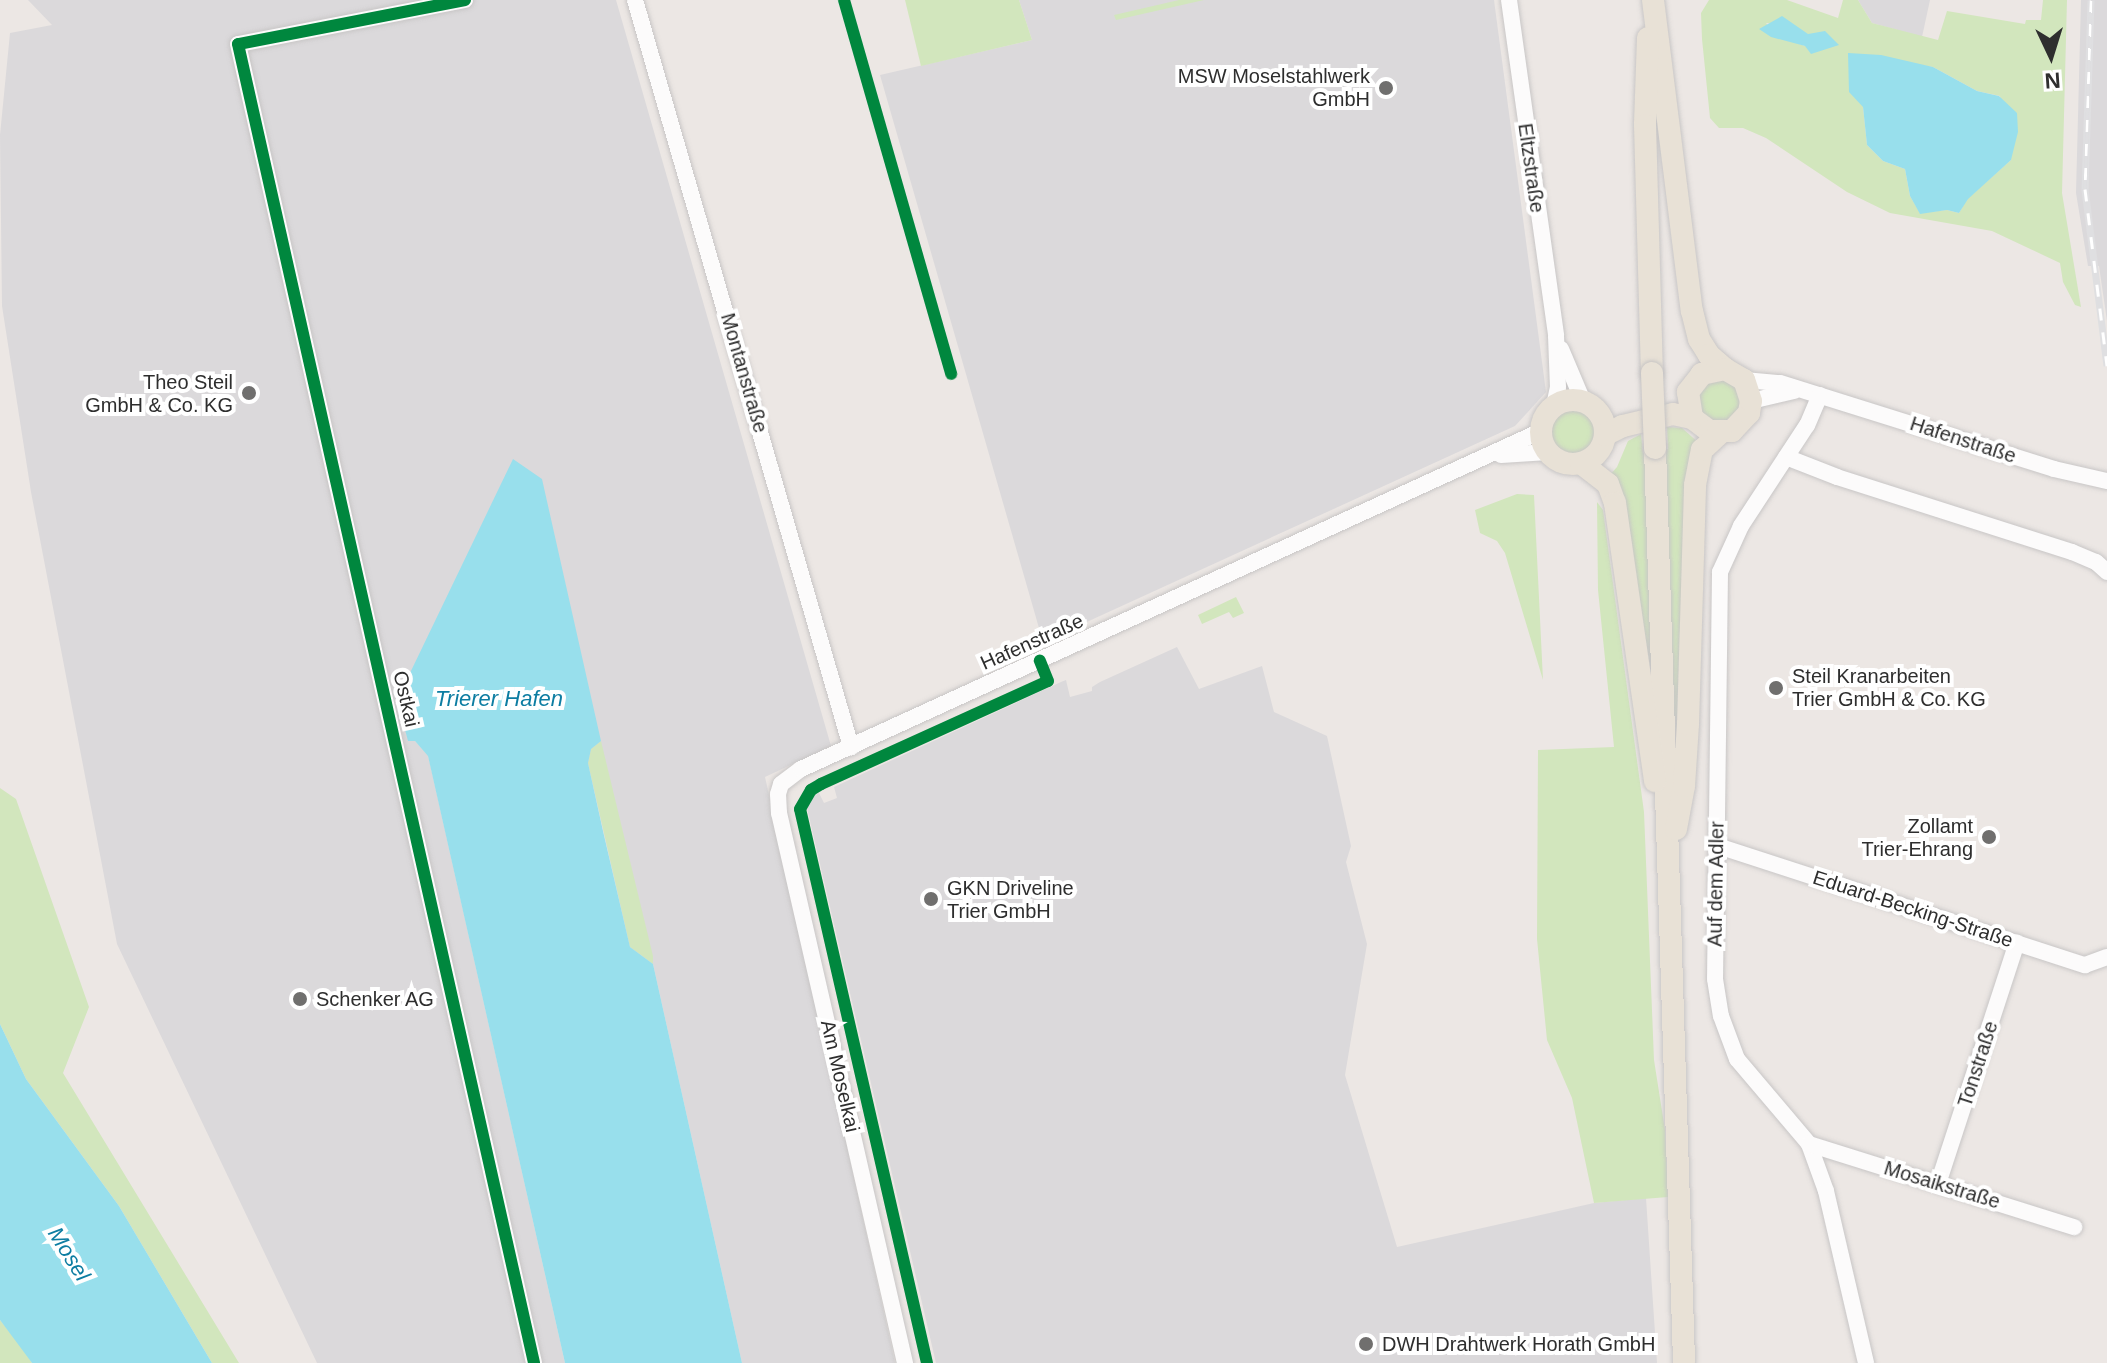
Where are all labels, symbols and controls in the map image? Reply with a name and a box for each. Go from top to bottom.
north arrow [2011,16,2091,96]
place label: MSW Moselstahlwerk GmbH [1178,64,1370,111]
text: N [2044,67,2062,93]
marker: MSW Moselstahlwerk GmbH [1377,79,1395,97]
street label: Eltzstraße [1513,122,1549,214]
street label: Montanstraße [715,310,773,436]
place label: Theo Steil GmbH & Co. KG [85,370,233,417]
marker: Theo Steil GmbH & Co. KG [240,384,258,402]
street label: Hafenstraße [1907,412,2019,468]
street label: Hafenstraße [977,609,1087,675]
place label: Steil Kranarbeiten Trier GmbH & Co. KG [1792,664,1986,711]
street label: Ostkai [388,669,424,729]
marker: Steil Kranarbeiten Trier GmbH & Co. KG [1767,679,1785,697]
water label: Trierer Hafen [435,686,563,712]
place label: Zollamt Trier-Ehrang [1861,814,1973,861]
street label: Auf dem Adler [1703,820,1729,948]
marker: Zollamt Trier-Ehrang [1980,828,1998,846]
street label: Eduard-Becking-Straße [1810,865,2016,953]
place label: GKN Driveline Trier GmbH [947,876,1074,923]
marker: GKN Driveline Trier GmbH [922,890,940,908]
place label: Schenker AG [316,987,435,1011]
marker: Schenker AG [291,990,309,1008]
street label: Am Moselkai [815,1018,865,1134]
street label: Tonstraße [1953,1018,2003,1110]
street label: Mosaikstraße [1881,1156,2003,1214]
water label: Mosel [42,1222,96,1286]
place label: DWH Drahtwerk Horath GmbH [1382,1332,1655,1356]
marker: DWH Drahtwerk Horath GmbH [1357,1335,1375,1353]

